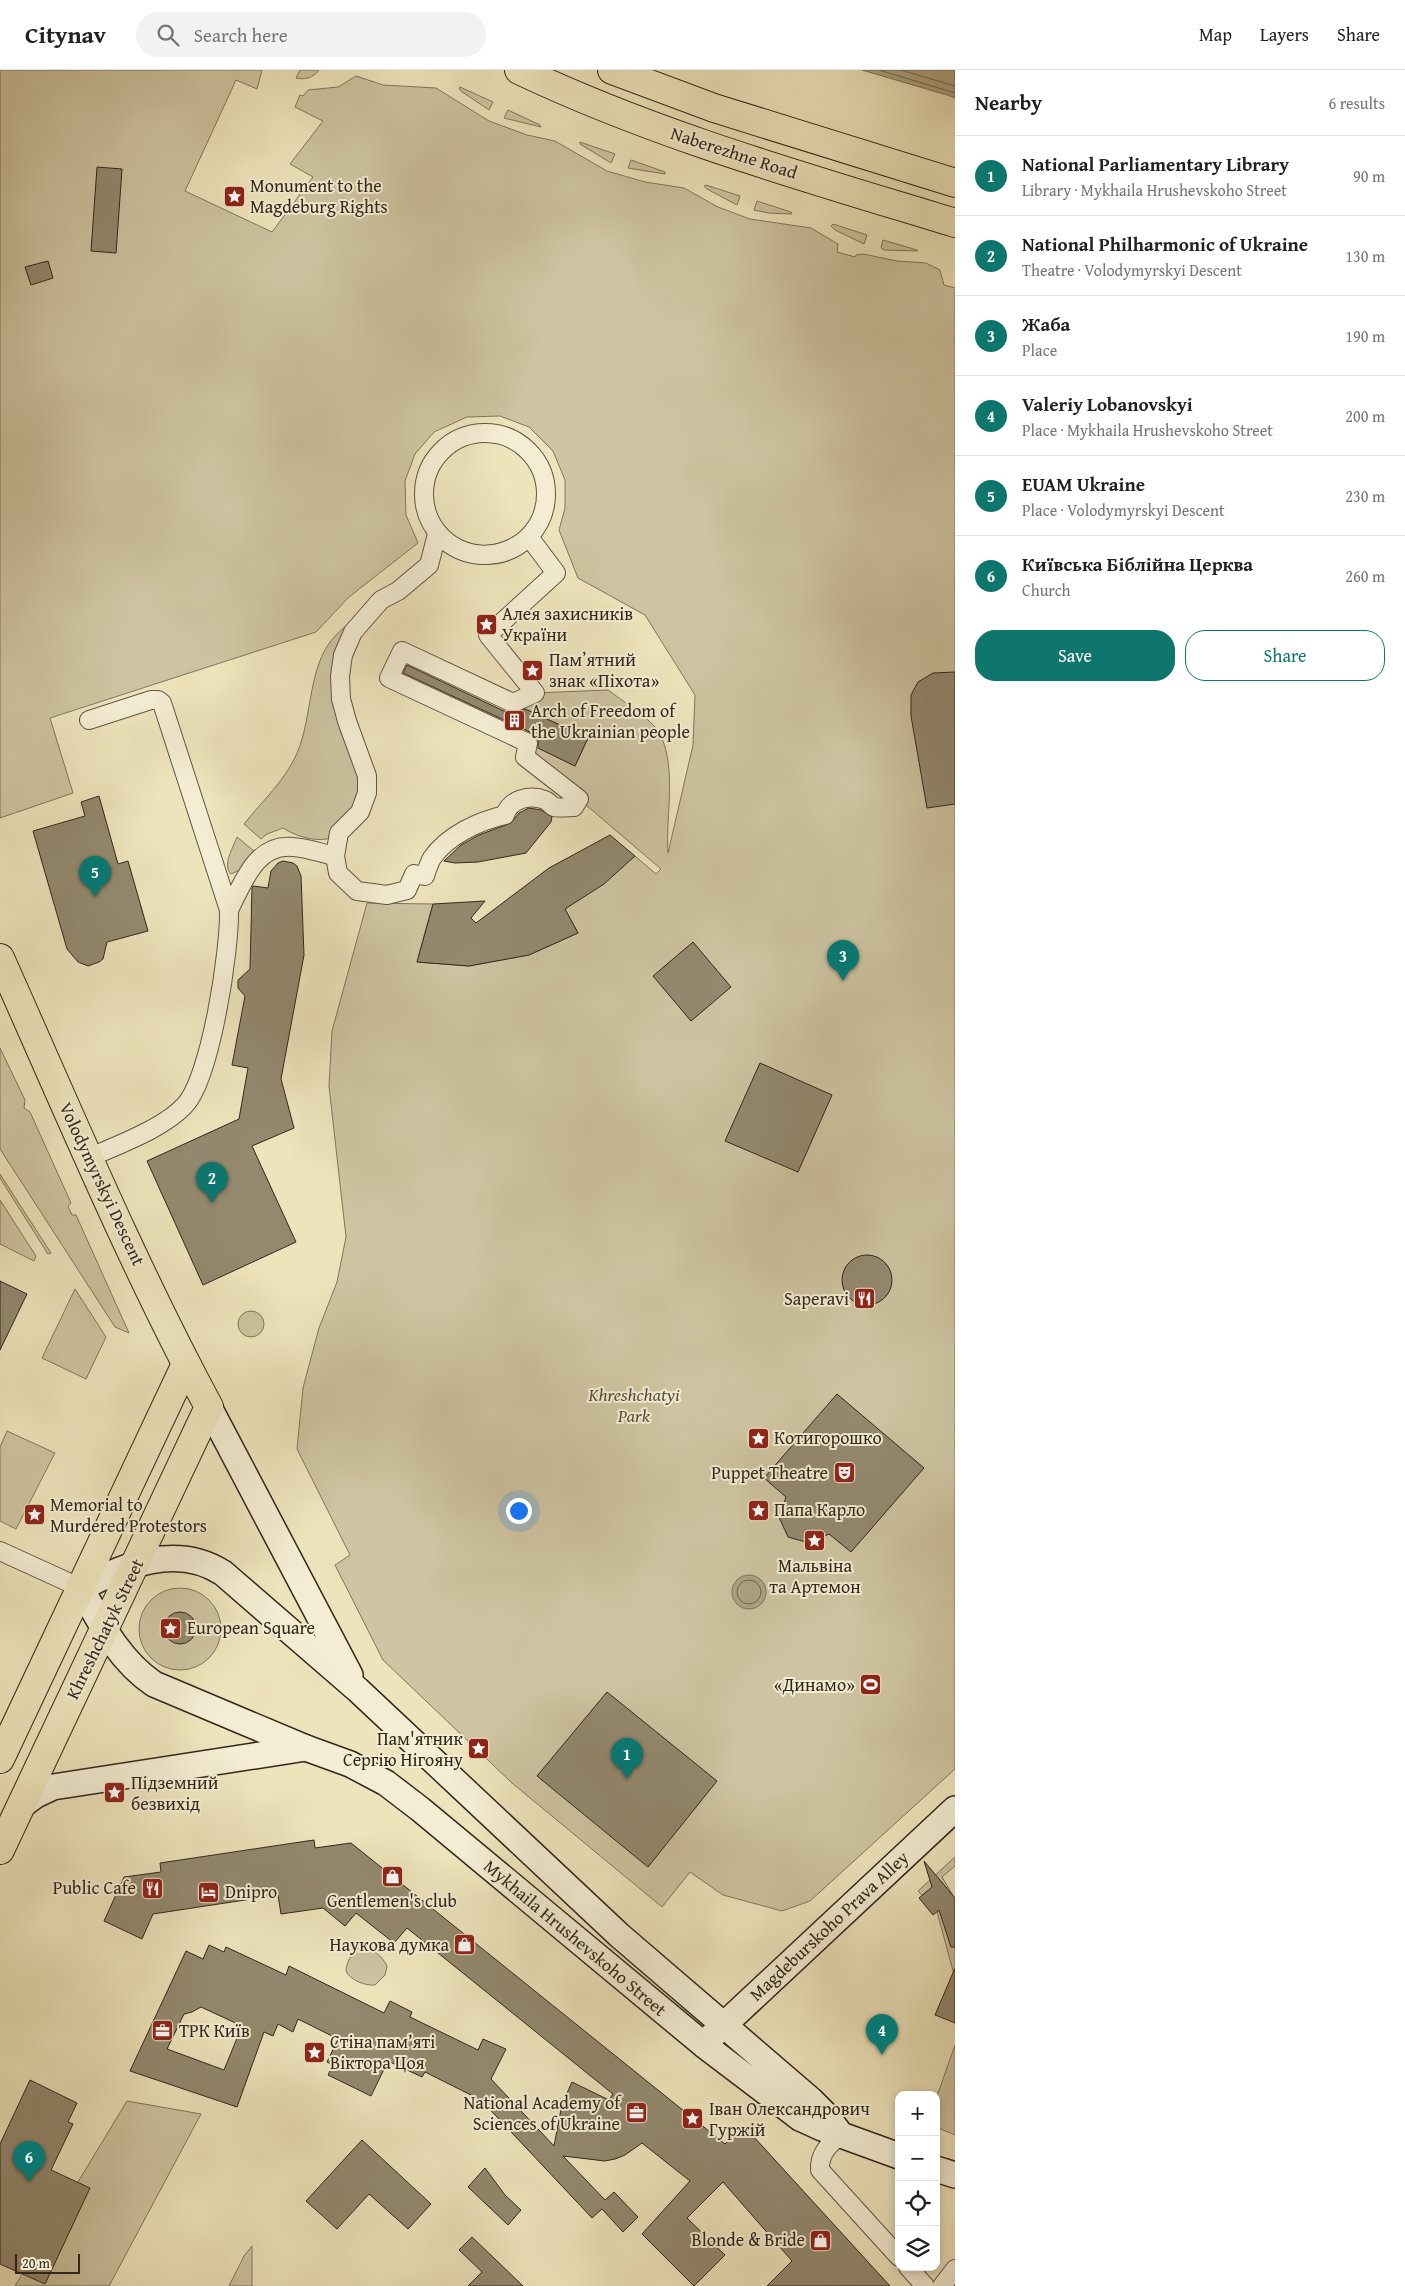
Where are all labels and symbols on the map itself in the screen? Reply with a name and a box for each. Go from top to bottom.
street label: Naberezhne Road [667,119,801,186]
place label: Monument to the Magdeburg Rights [250,172,388,220]
place icon: Monument to the Magdeburg Rights [222,184,246,208]
place label: Алея захисників України [502,600,633,648]
place icon: Алея захисників України [474,612,498,636]
place label: Памʼятний знак «Піхота» [549,646,659,694]
place icon: Памʼятний знак «Піхота» [521,658,545,682]
place label: Arch of Freedom of the Ukrainian people [531,697,690,745]
building icon: Arch of Freedom of the Ukrainian people [503,709,527,733]
pin: 5 [79,856,111,897]
pin: 3 [827,940,859,981]
street label: Volodymyrskyi Descent [53,1098,152,1271]
pin: 2 [196,1162,228,1203]
place label: Saperavi [784,1285,849,1312]
restaurant icon: Saperavi [853,1287,877,1311]
park label: Khreshchatyi Park [587,1381,680,1429]
place label: Котигорошко [774,1424,882,1451]
place icon: Котигорошко [746,1426,770,1450]
place label: Puppet Theatre [711,1459,828,1486]
theatre icon: Puppet Theatre [832,1461,856,1485]
place label: Memorial to Murdered Protestors [50,1491,207,1539]
place label: Папа Карло [774,1496,865,1523]
your location [506,1498,532,1524]
place icon: Папа Карло [746,1498,770,1522]
place icon: Memorial to Murdered Protestors [22,1503,46,1527]
place icon: Мальвіна та Артемон [803,1529,827,1553]
place label: Мальвіна та Артемон [769,1552,861,1600]
street label: Khreshchatyk Street [59,1553,151,1704]
place label: European Square [187,1614,315,1641]
place icon: European Square [159,1616,183,1640]
place label: «Динамо» [774,1671,855,1698]
sports icon: «Динамо» [859,1673,883,1697]
place label: Пам'ятник Сергію Нігояну [343,1725,464,1773]
place icon: Пам'ятник Сергію Нігояну [467,1737,491,1761]
pin: 1 [611,1738,643,1779]
place label: Підземний безвихід [131,1769,219,1817]
place icon: Підземний безвихід [103,1781,127,1805]
street label: Magdeburskoho Prava Alley [743,1844,915,2007]
street label: Mykhaila Hrushevskoho Street [478,1853,673,2023]
shop icon: Gentlemen's club [380,1864,404,1888]
place label: Public Cafe [53,1874,136,1901]
restaurant icon: Public Cafe [140,1876,164,1900]
place label: Dnipro [225,1878,277,1905]
hotel icon: Dnipro [197,1880,221,1904]
place label: Gentlemen's club [327,1887,457,1914]
place label: Наукова думка [330,1931,449,1958]
shop icon: Наукова думка [453,1933,477,1957]
pin: 4 [866,2014,898,2055]
place label: ТРК Київ [179,2017,250,2044]
office icon: ТРК Київ [151,2019,175,2043]
place label: Стіна пам’яті Віктора Цоя [330,2028,435,2076]
place icon: Стіна пам’яті Віктора Цоя [302,2040,326,2064]
place label: National Academy of Sciences of Ukraine [463,2089,622,2137]
place label: Іван Олександрович Гуржій [709,2095,870,2143]
office icon: National Academy of Sciences of Ukraine [624,2101,648,2125]
place icon: Іван Олександрович Гуржій [681,2107,705,2131]
pin: 6 [13,2141,45,2182]
place label: Blonde & Bride [692,2226,805,2253]
shop icon: Blonde & Bride [809,2228,833,2252]
scale bar [15,2251,80,2274]

